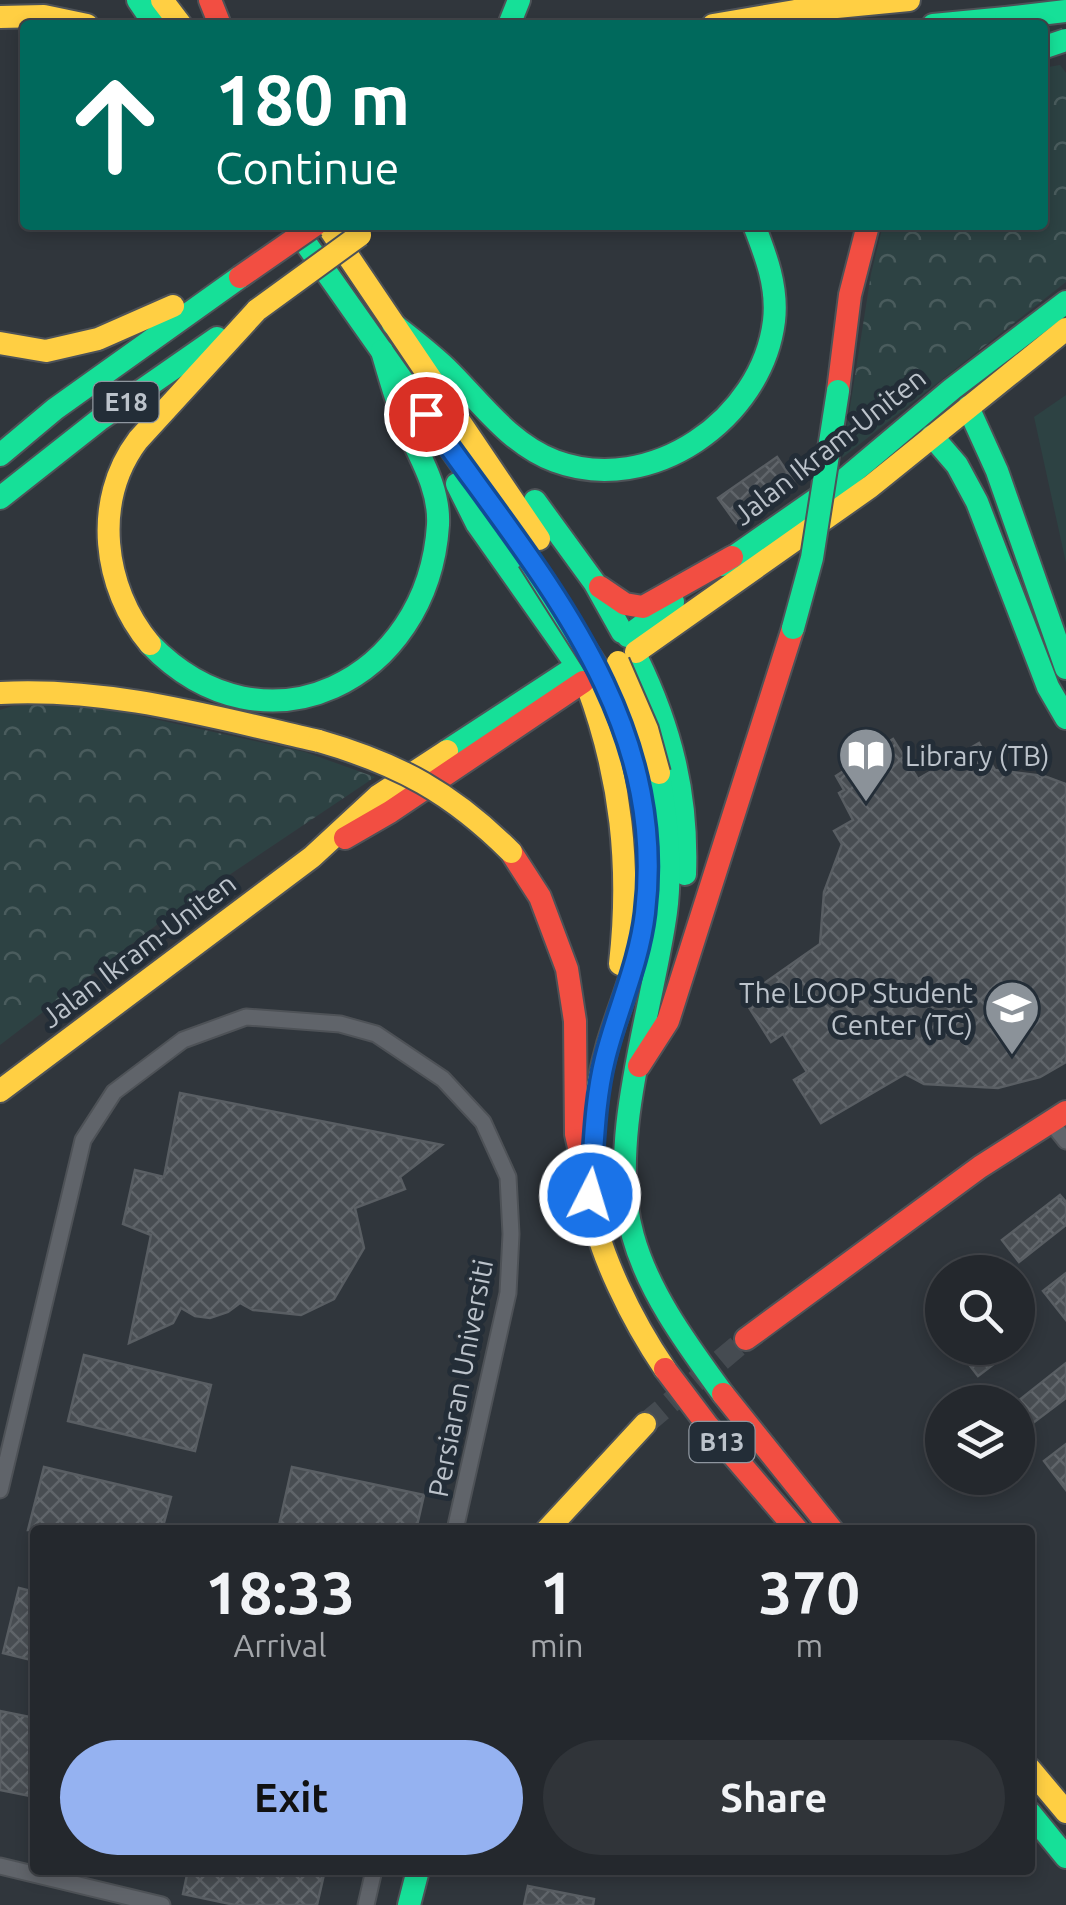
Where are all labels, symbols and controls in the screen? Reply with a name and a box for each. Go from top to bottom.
icon: ahead [50,60,180,190]
text: 180 m [215,60,410,138]
text: Continue [215,142,399,193]
street label: Jalan Ikram-Uniten [727,361,931,531]
pin [384,372,469,457]
road number: E18 [94,382,158,422]
icon: arrive [399,387,454,442]
library icon: Library (TB) [836,725,896,804]
place label: Library (TB) [905,740,1050,772]
street label: Jalan Ikram-Uniten [35,867,241,1033]
place label: The LOOP Student Center (TC) [739,977,973,1041]
school or university icon: The LOOP Student Center (TC) [982,978,1042,1057]
position arrow [538,1143,642,1247]
map controls [925,1255,1035,1495]
button: search [925,1255,1035,1365]
street label: Persiaran Universiti [422,1257,498,1499]
button: layers [925,1385,1035,1495]
road number: B13 [690,1422,754,1462]
text: 18:33 [205,1558,355,1625]
text: 1 [540,1558,574,1625]
text: 370 [759,1558,860,1625]
text: Arrival [233,1627,327,1663]
text: min [530,1627,584,1663]
text: m [795,1627,823,1663]
button: Exit [60,1740,523,1855]
button: Share [543,1740,1005,1855]

